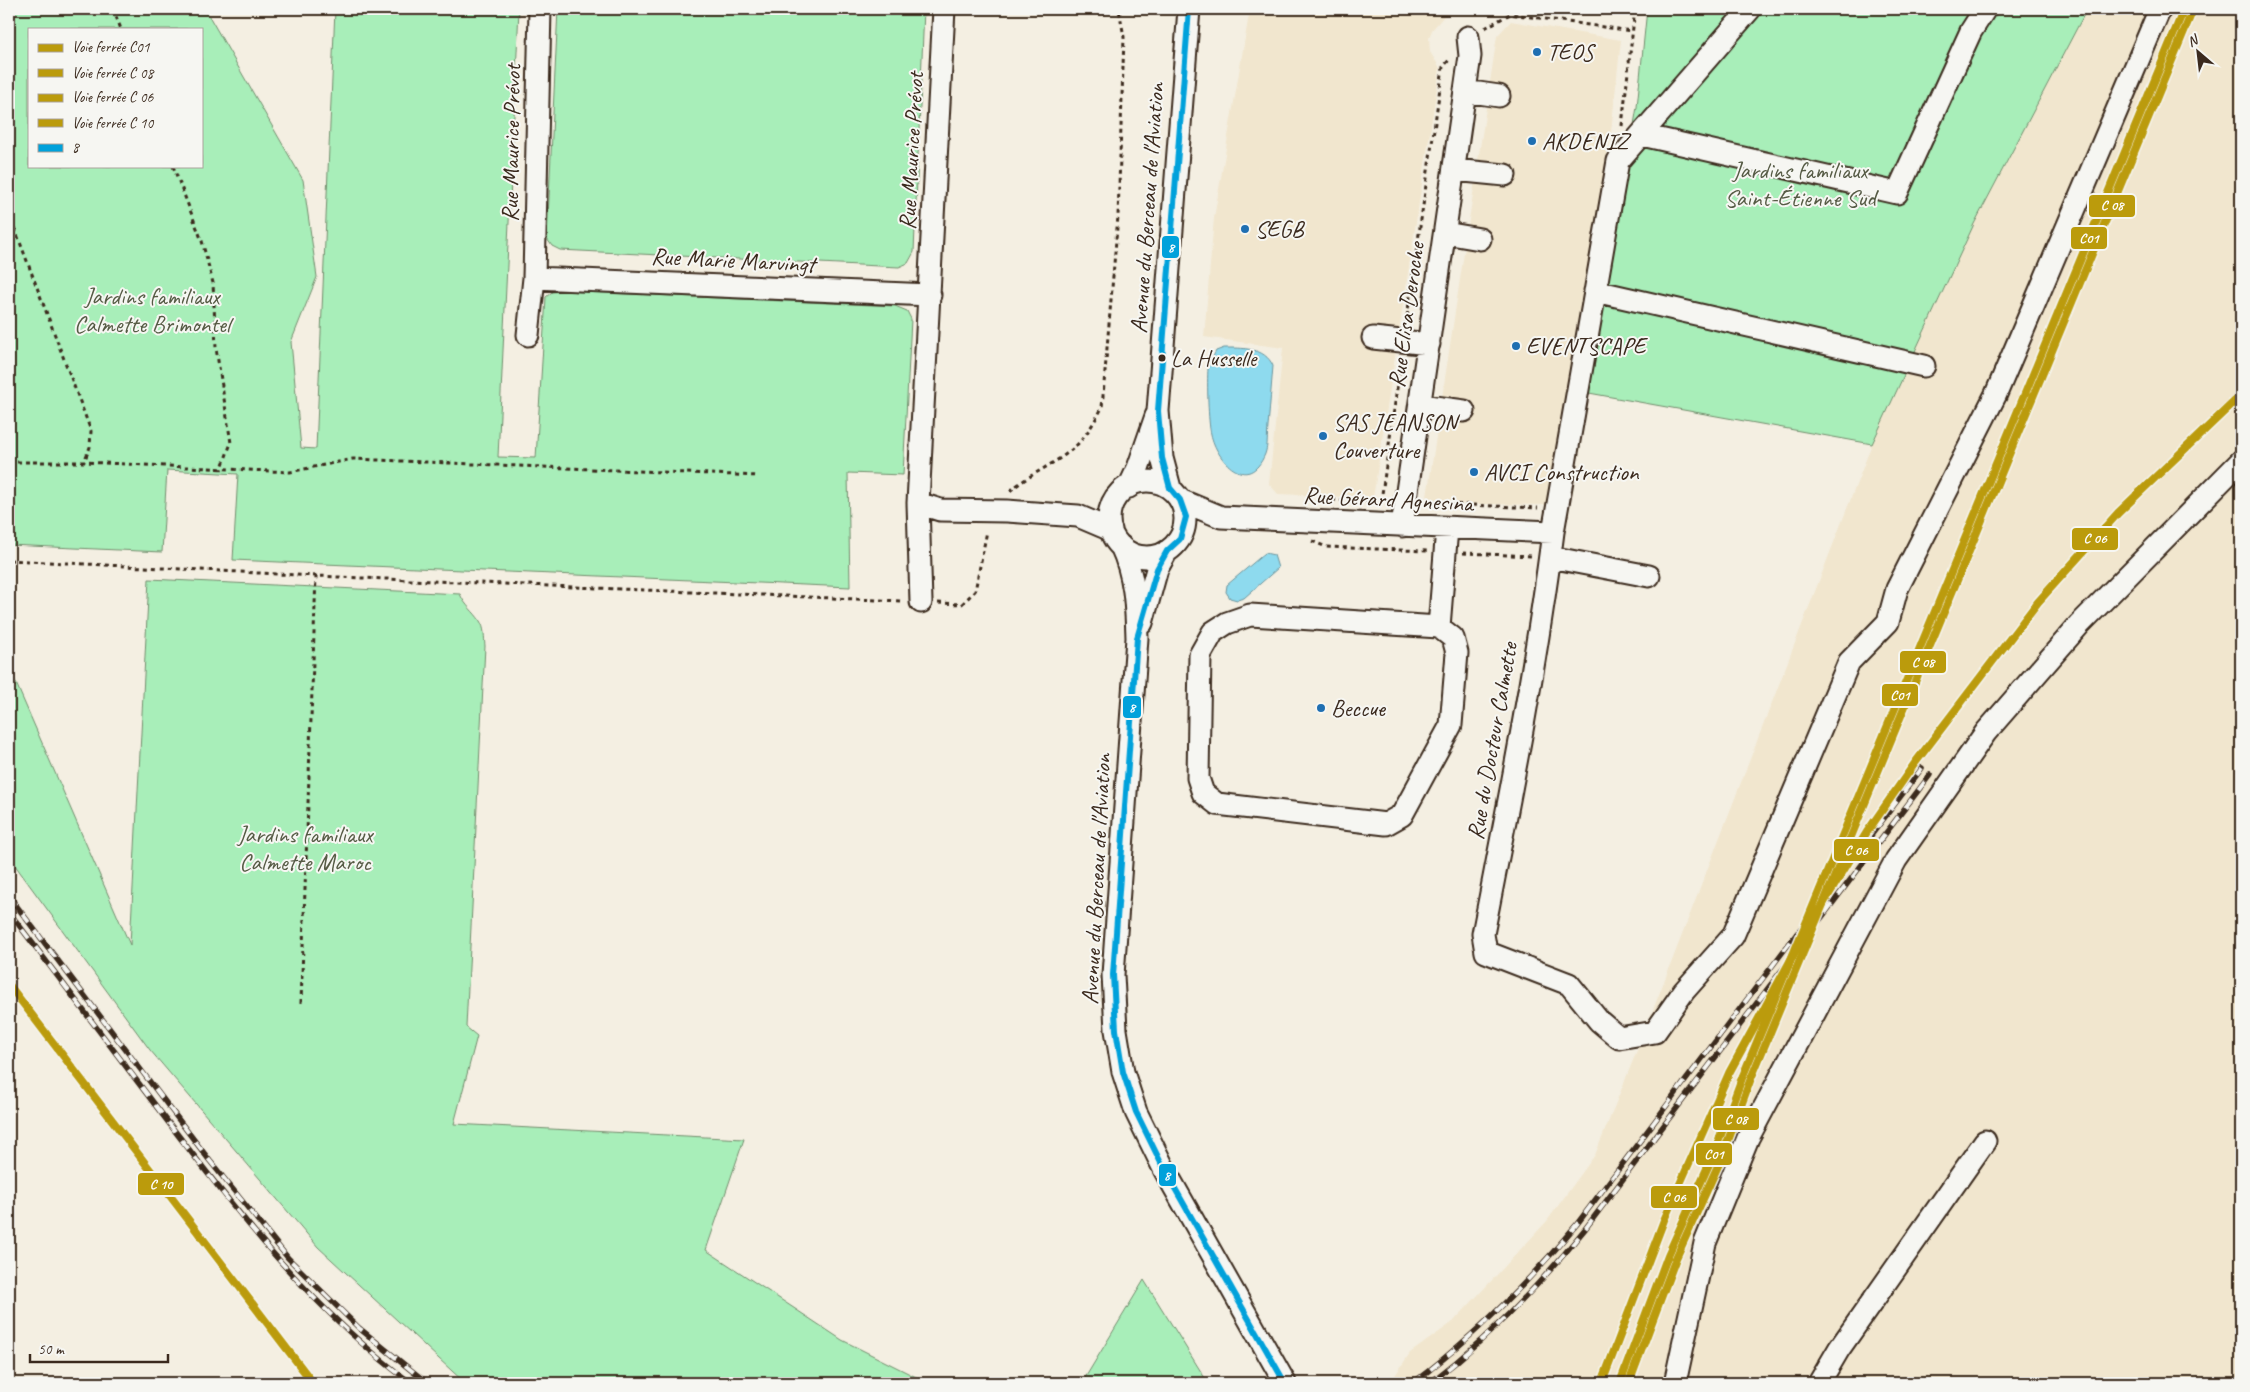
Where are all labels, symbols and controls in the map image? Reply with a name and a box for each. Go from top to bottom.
legend [28,28,202,168]
north arrow [2172,28,2222,78]
text: N [2184,30,2202,51]
place label: TEOS [1547,37,1597,67]
text: Voie ferrée C01 [72,38,151,57]
marker: TEOS [1531,46,1543,58]
street label: Rue Maurice Prévot [495,62,527,222]
text: Voie ferrée C 08 [72,64,154,83]
street label: Rue Maurice Prévot [892,69,930,231]
street label: Avenue du Berceau de l'Aviation [1123,80,1171,334]
text: Voie ferrée C 06 [72,88,154,107]
text: Voie ferrée C 10 [72,114,154,133]
place label: AKDENIZ [1542,126,1632,156]
marker: AKDENIZ [1526,135,1538,147]
text: 8 [72,138,80,157]
park label: Jardins familiaux Saint-Étienne Sud [1724,155,1879,213]
line badge: C 08 [2088,194,2136,218]
text: C 08 [2101,197,2125,214]
place label: SEGB [1255,214,1305,244]
marker: SEGB [1239,223,1251,235]
line badge: C01 [2070,226,2108,250]
text: C01 [2079,230,2100,247]
line badge: 8 [1161,235,1180,259]
street label: Rue Elisa Deroche [1381,238,1431,390]
text: 8 [1168,239,1176,256]
street label: Rue Marie Marvingt [650,241,819,279]
park label: Jardins familiaux Calmette Brimontel [74,281,234,339]
place label: EVENTSCAPE [1526,331,1649,361]
marker: EVENTSCAPE [1510,340,1522,352]
place label: La Husselle [1171,344,1258,373]
marker: La Husselle [1157,353,1167,363]
place label: SAS JEANSON Couverture [1333,407,1460,465]
marker: SAS JEANSON Couverture [1317,430,1329,442]
place label: AVCI Construction [1484,457,1640,487]
marker: AVCI Construction [1468,466,1480,478]
street label: Rue Gérard Agnesina [1302,480,1476,519]
line badge: C 06 [2071,527,2119,551]
text: C 06 [2084,530,2108,547]
street label: Rue du Docteur Calmette [1460,638,1524,842]
line badge: C 08 [1899,650,1947,674]
text: C 08 [1912,654,1936,671]
line badge: C01 [1881,683,1919,707]
text: C01 [1890,687,1911,704]
place label: Beccue [1331,693,1387,723]
line badge: 8 [1122,695,1142,719]
text: 8 [1129,699,1137,716]
marker: Beccue [1315,702,1327,714]
street label: Avenue du Berceau de l'Aviation [1074,752,1118,1005]
park label: Jardins familiaux Calmette Maroc [236,819,374,877]
line badge: C 06 [1833,838,1880,862]
text: C 06 [1845,842,1869,859]
line badge: C 08 [1712,1107,1760,1131]
text: C 08 [1725,1111,1749,1128]
line badge: C01 [1695,1142,1733,1166]
text: C01 [1704,1146,1725,1163]
line badge: 8 [1158,1163,1177,1187]
text: 8 [1164,1167,1172,1184]
line badge: C 10 [137,1172,185,1196]
text: C 10 [150,1176,174,1193]
line badge: C 06 [1650,1185,1698,1209]
text: C 06 [1663,1189,1687,1206]
scale bar [30,1332,168,1364]
text: 50 m [38,1340,65,1359]

